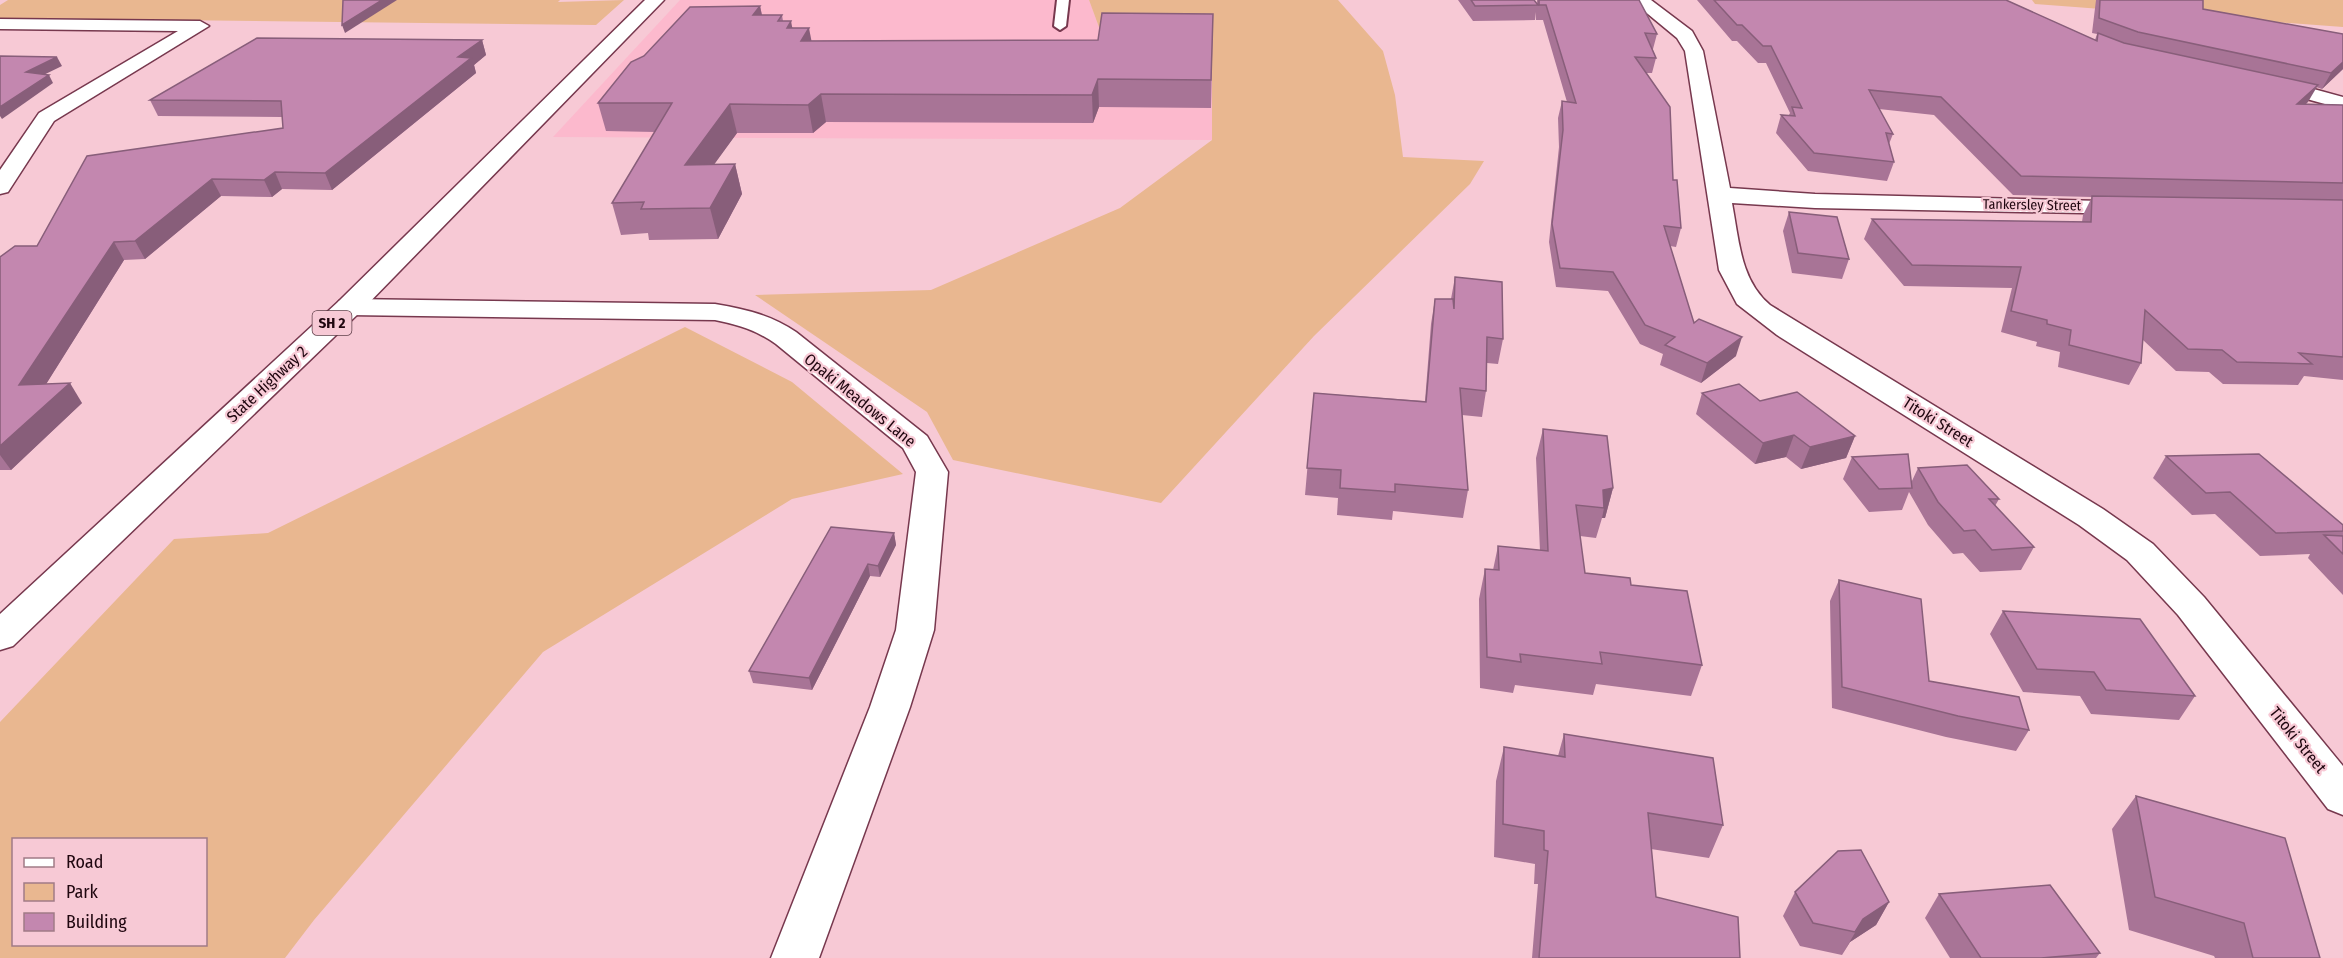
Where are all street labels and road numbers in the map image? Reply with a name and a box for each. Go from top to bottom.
street label: Tankersley Street [1983,196,2082,214]
road number: SH 2 [312,311,352,335]
street label: State Highway 2 [223,342,311,426]
street label: Opaki Meadows Lane [801,349,920,451]
street label: Titoki Street [1899,393,1977,452]
street label: Titoki Street [2266,703,2331,777]

